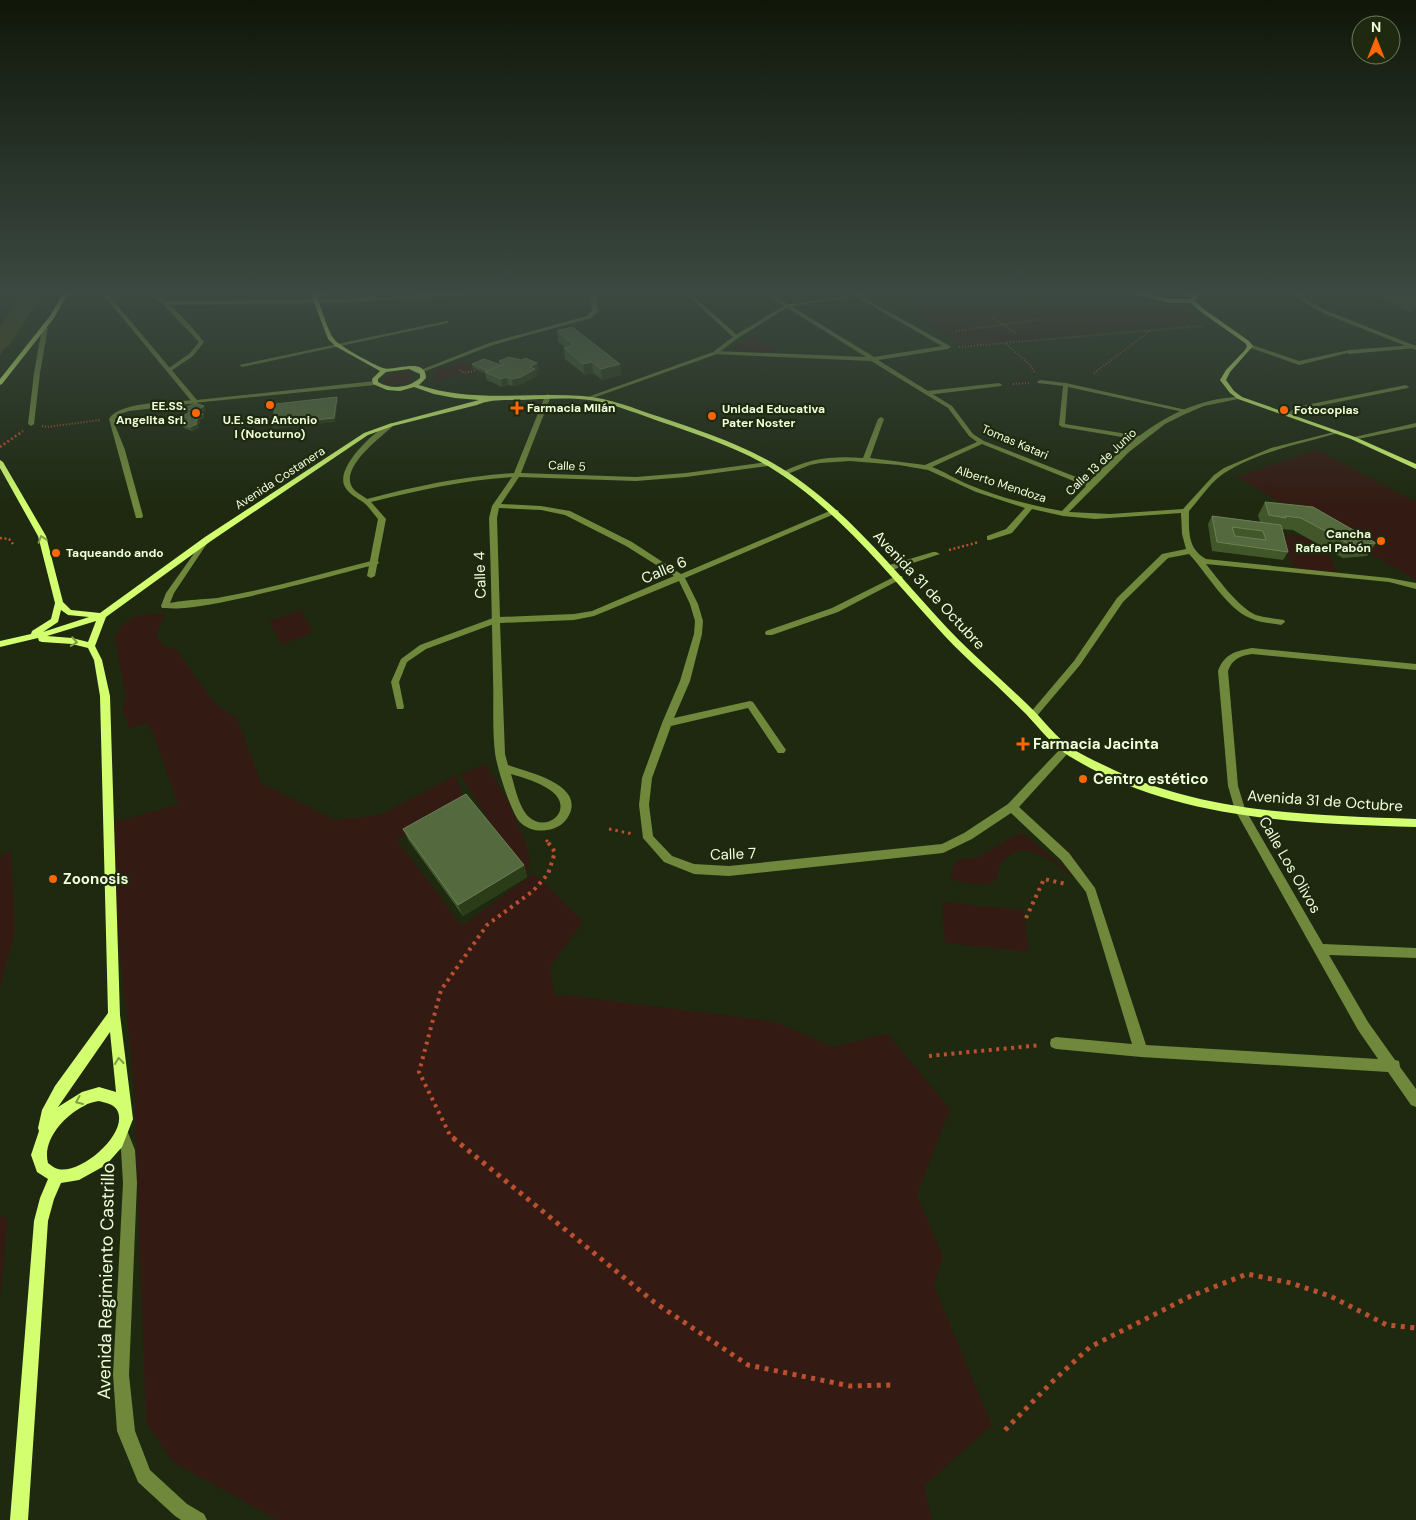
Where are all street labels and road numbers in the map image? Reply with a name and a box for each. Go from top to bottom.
street label: Tomas Katari [979,421,1051,463]
street label: Calle 13 de Junio [1062,425,1140,499]
street label: Avenida Costanera [232,443,328,513]
street label: Calle 5 [548,457,586,475]
street label: Alberto Mendoza [953,462,1049,506]
street label: Avenida 31 de Octubre [869,526,989,654]
street label: Calle 4 [469,551,491,599]
street label: Calle 6 [638,552,690,588]
street label: Avenida 31 de Octubre [1247,786,1403,816]
street label: Calle Los Olivos [1254,813,1326,917]
street label: Calle 7 [710,843,756,865]
street label: Avenida Regimiento Castrillo [92,1162,120,1400]

